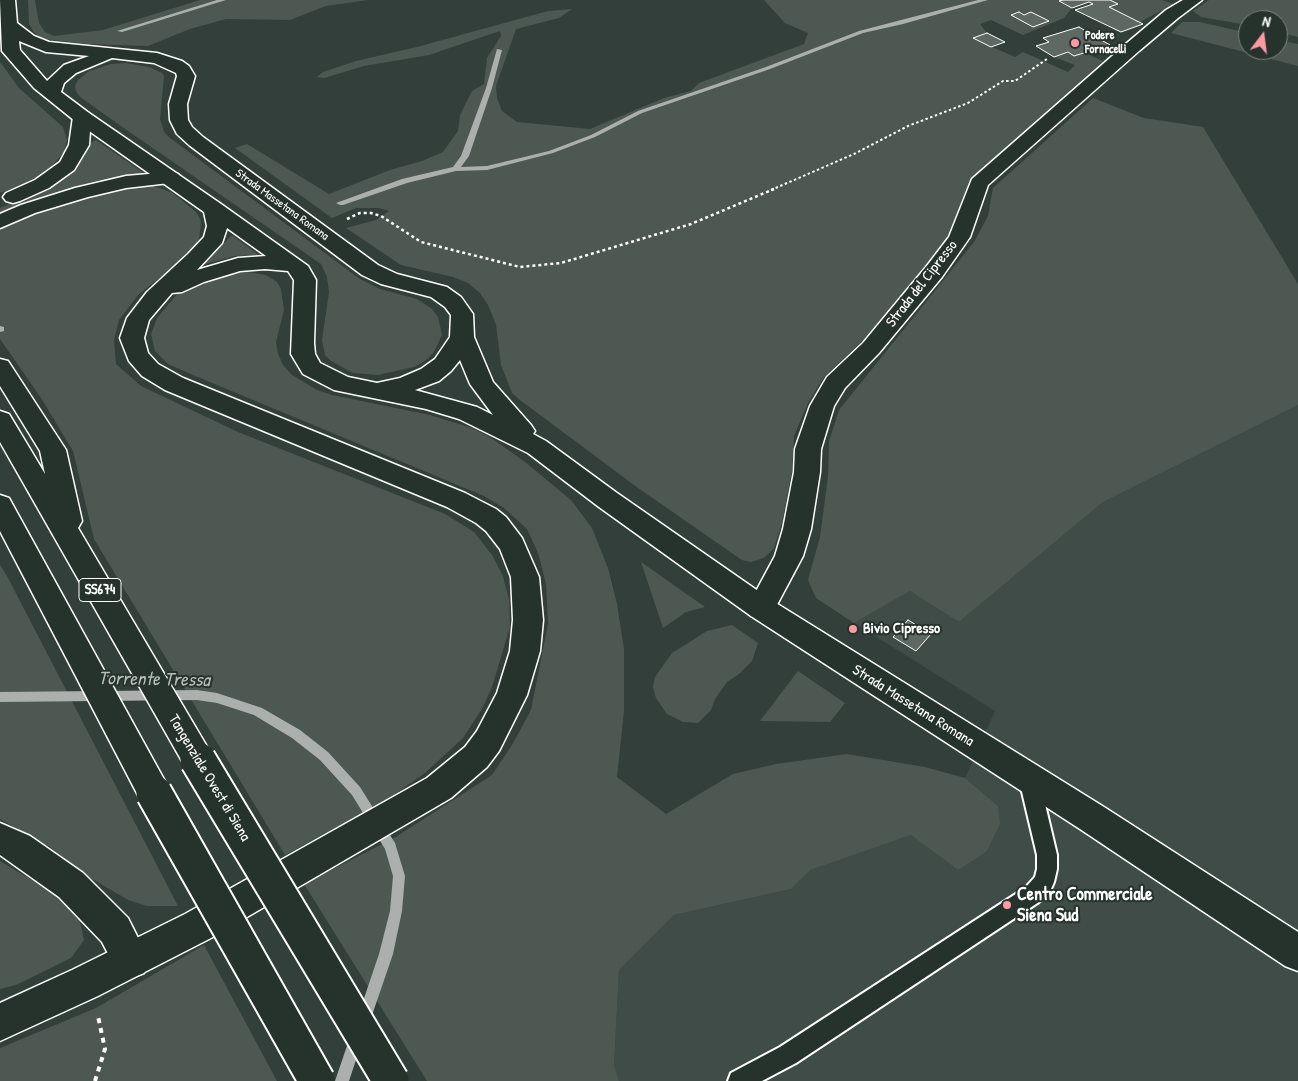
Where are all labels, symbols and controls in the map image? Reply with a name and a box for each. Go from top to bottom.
north arrow [1238,10,1288,60]
text: N [1261,11,1273,31]
place label: Podere Fornacelli [1085,29,1126,57]
marker: Podere Fornacelli [1069,37,1081,49]
street label: Strada Massetana Romana [232,166,332,244]
street label: Strada del Cipresso [882,237,962,331]
road number: SS674 [79,578,121,602]
place label: Bivio Cipresso [863,620,940,638]
marker: Bivio Cipresso [847,623,859,635]
street label: Strada Massetana Romana [849,661,977,751]
water label: Torrente Tressa [98,668,210,692]
street label: Tangenziale Ovest di Siena [164,711,254,845]
place label: Centro Commerciale Siena Sud [1017,884,1152,926]
marker: Centro Commerciale Siena Sud [1001,899,1013,911]

